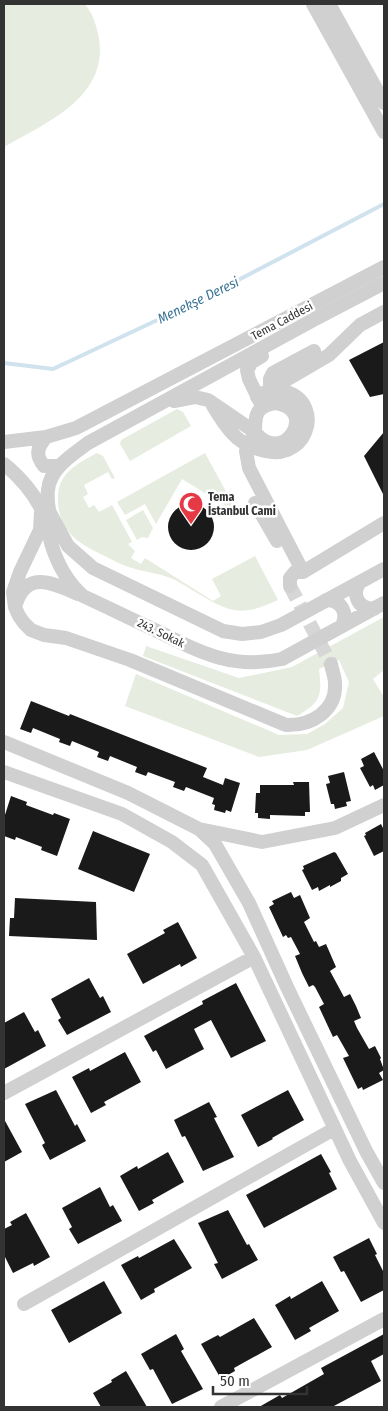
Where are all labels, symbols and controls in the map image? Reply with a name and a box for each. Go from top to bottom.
water label: Menekşe Deresi [155,273,242,328]
street label: Tema Caddesi [249,299,315,343]
place label: Tema İstanbul Cami [208,490,276,518]
mosque icon: Tema İstanbul Cami [178,491,204,525]
street label: 243. Sokak [135,616,187,651]
scale bar [213,1364,307,1396]
text: 50 m [220,1372,250,1390]

